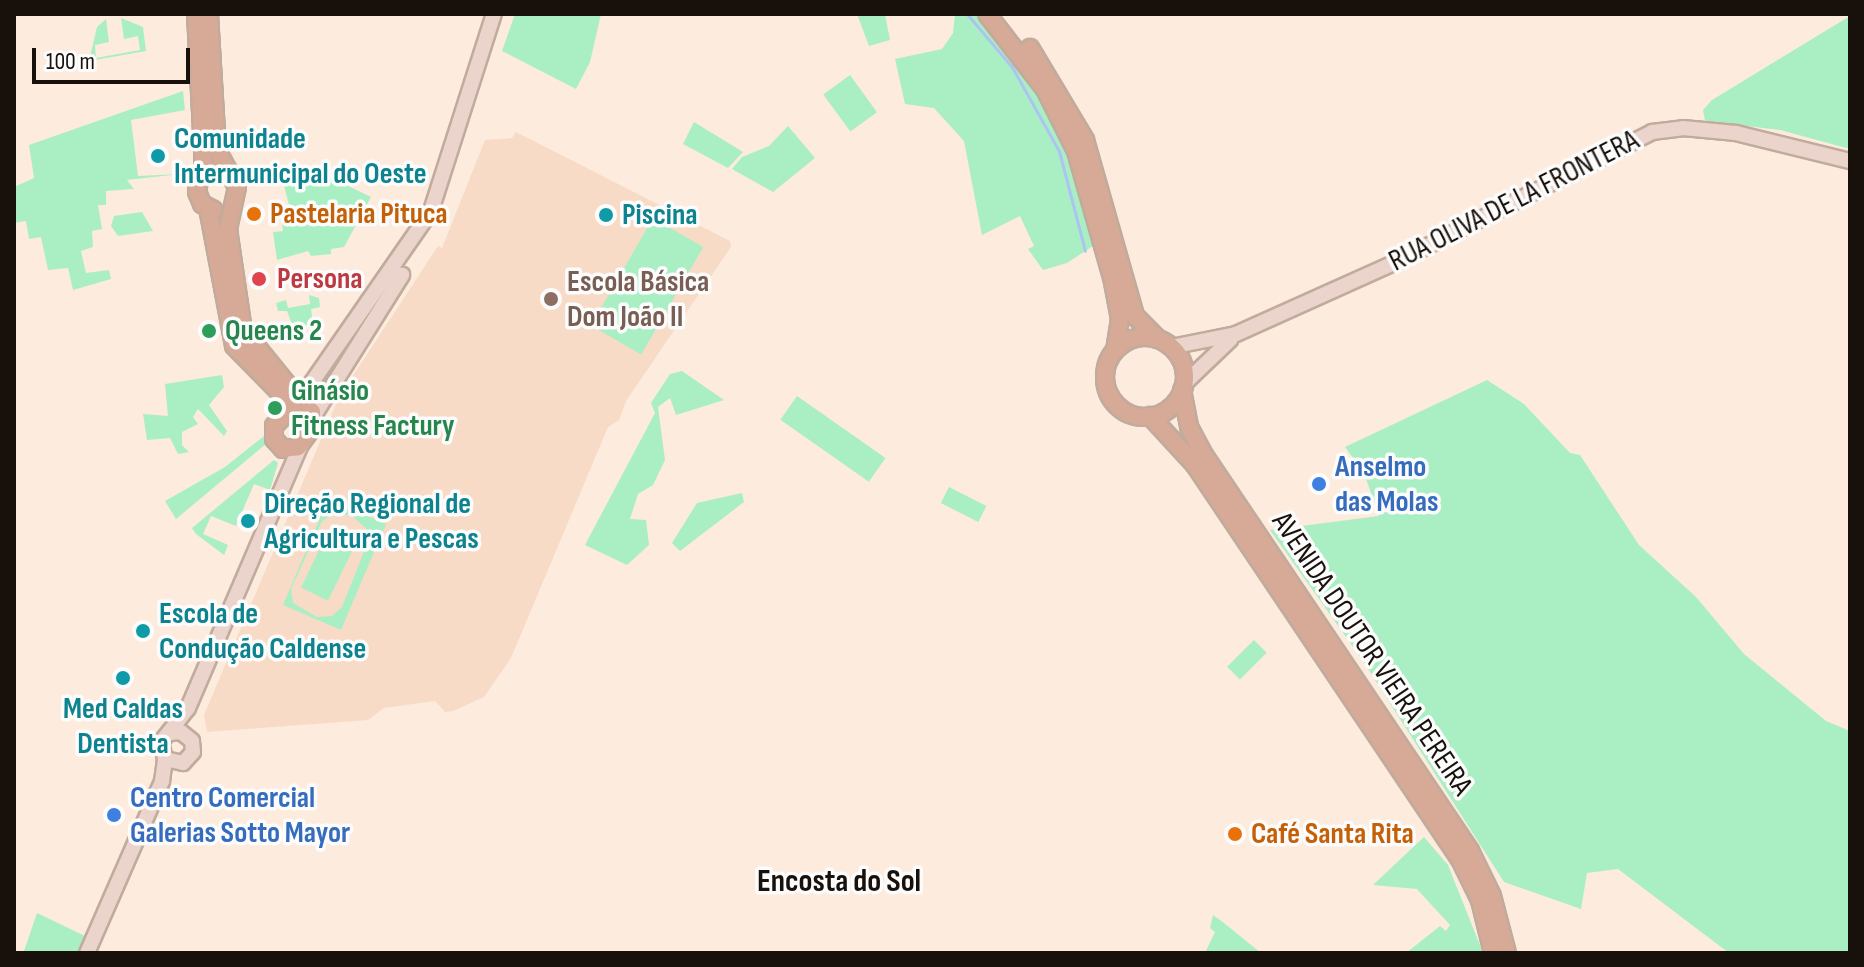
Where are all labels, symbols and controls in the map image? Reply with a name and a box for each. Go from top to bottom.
scale bar [36,32,194,82]
text: 100 m [46,47,95,76]
place label: Comunidade Intermunicipal do Oeste [174,121,427,192]
street label: RUA OLIVA DE LA FRONTERA [1383,122,1645,280]
marker: Comunidade Intermunicipal do Oeste [149,147,167,165]
place label: Pastelaria Pituca [270,196,448,232]
place label: Piscina [622,197,698,233]
marker: Pastelaria Pituca [245,205,263,223]
marker: Piscina [597,206,615,224]
place label: Persona [277,261,363,297]
place label: Escola Básica Dom João II [567,264,709,334]
marker: Persona [248,268,270,290]
marker: Escola Básica Dom João II [542,290,560,308]
place label: Queens 2 [225,313,322,349]
marker: Queens 2 [200,322,218,340]
place label: Ginásio Fitness Factury [291,373,455,444]
marker: Ginásio Fitness Factury [266,399,284,417]
place label: Anselmo das Molas [1335,449,1438,520]
marker: Anselmo das Molas [1310,475,1328,493]
place label: Direção Regional de Agricultura e Pescas [264,486,479,556]
street label: AVENIDA DOUTOR VIEIRA PEREIRA [1264,506,1480,802]
marker: Direção Regional de Agricultura e Pescas [239,512,257,530]
place label: Escola de Condução Caldense [159,596,366,666]
marker: Escola de Condução Caldense [134,622,152,640]
marker: Med Caldas Dentista [114,669,132,687]
place label: Med Caldas Dentista [63,691,183,762]
place label: Centro Comercial Galerias Sotto Mayor [130,780,350,850]
marker: Centro Comercial Galerias Sotto Mayor [105,806,123,824]
place label: Café Santa Rita [1251,816,1414,852]
marker: Café Santa Rita [1226,825,1244,843]
district label: Encosta do Sol [757,863,921,901]

